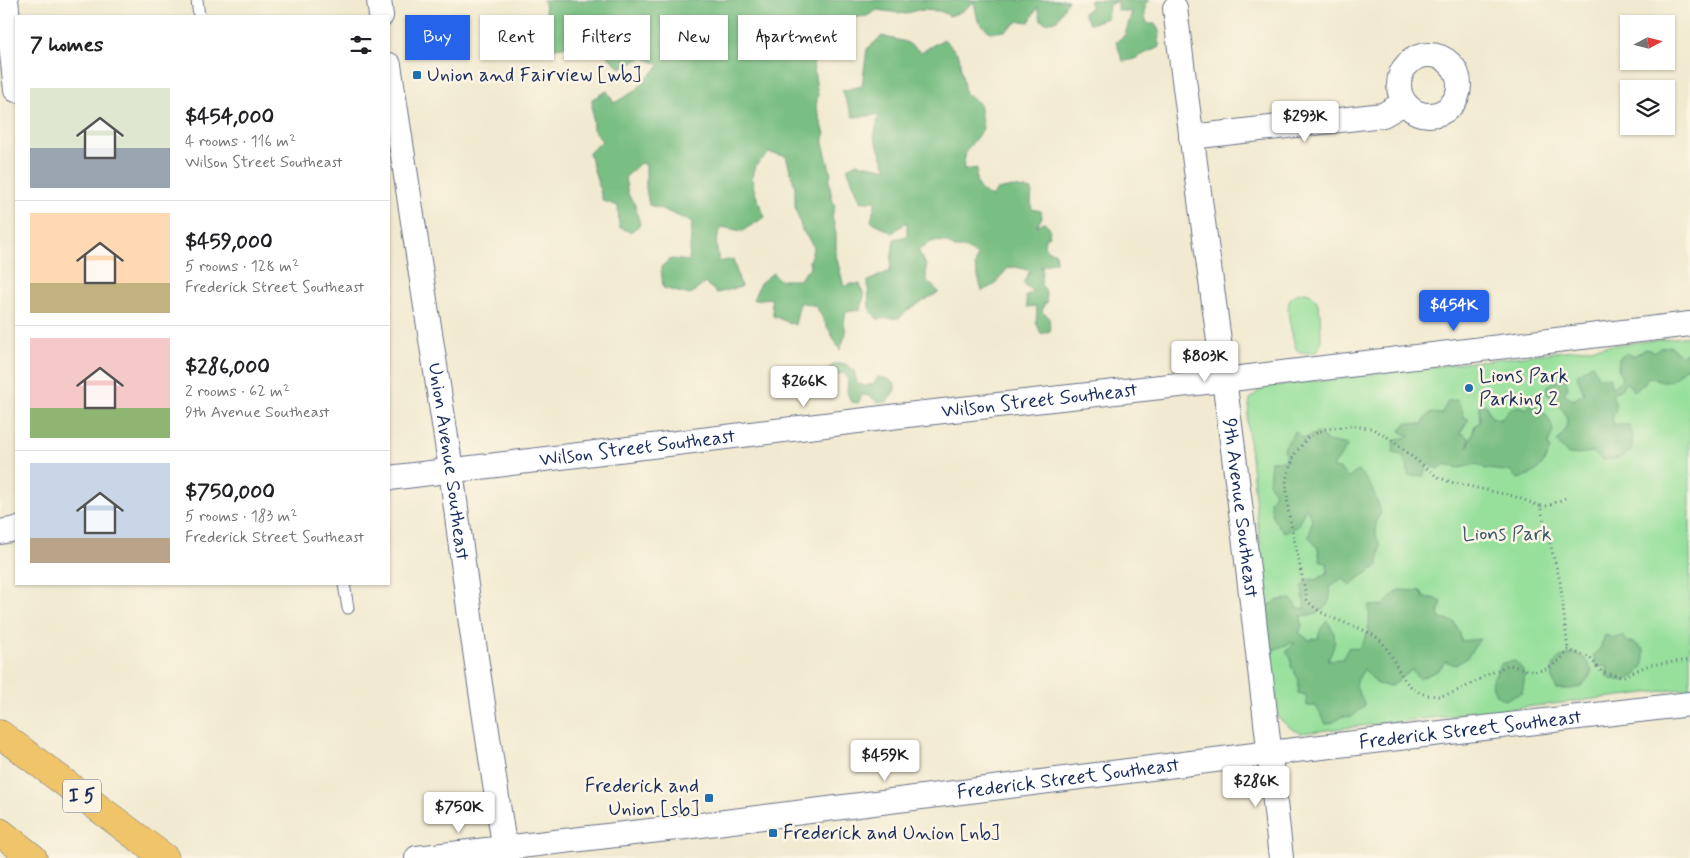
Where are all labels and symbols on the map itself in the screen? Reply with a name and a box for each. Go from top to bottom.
north arrow [1620,15,1675,70]
place label: Union and Fairview [wb] [427,62,642,89]
marker: Union and Fairview [wb] [411,69,423,81]
pin: $293K [1270,100,1340,143]
pin: $454K [1419,290,1489,332]
pin: $803K [1170,340,1240,383]
street label: Union Avenue Southeast [421,361,476,562]
place label: Lions Park Parking 2 [1479,363,1568,415]
pin: $266K [769,366,839,408]
street label: Wilson Street Southeast [940,376,1139,425]
marker: Lions Park Parking 2 [1463,382,1475,394]
street label: 9th Avenue Southeast [1216,416,1265,599]
street label: Wilson Street Southeast [538,423,737,473]
park label: Lions Park [1462,521,1552,548]
street label: Frederick Street Southeast [1357,703,1583,756]
pin: $459K [850,740,920,782]
street label: Frederick Street Southeast [955,751,1181,806]
pin: $286K [1221,766,1291,808]
place label: Frederick and Union [sb] [585,773,699,823]
road number: I 5 [63,779,101,812]
pin: $750K [424,792,494,834]
marker: Frederick and Union [sb] [703,792,715,804]
place label: Frederick and Union [nb] [783,820,1000,847]
marker: Frederick and Union [nb] [767,827,779,839]

